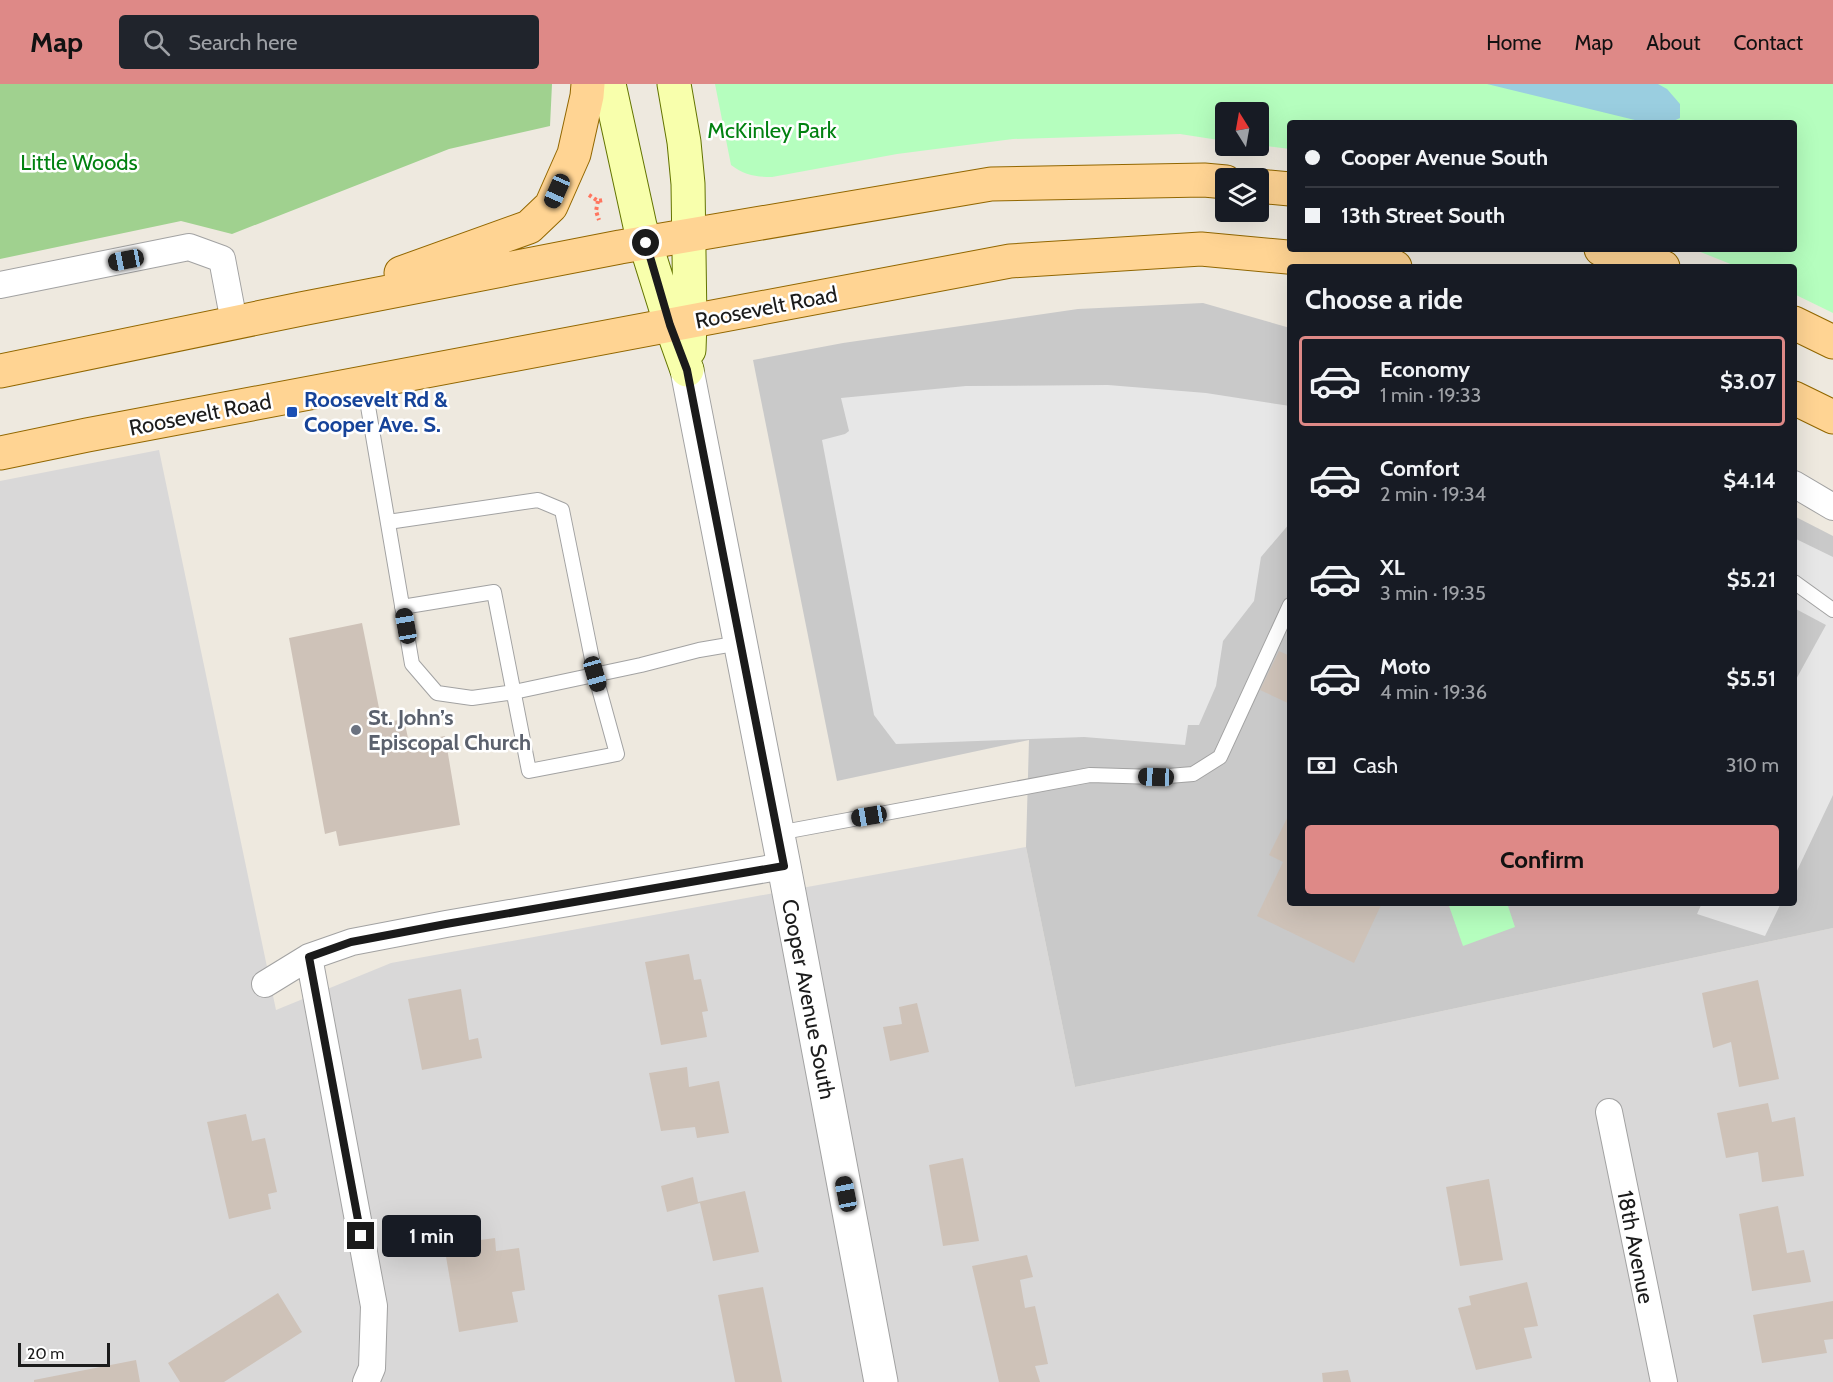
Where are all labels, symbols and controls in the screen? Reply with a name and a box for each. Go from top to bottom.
search box [119,15,539,69]
text: Map [30,25,83,59]
icon: search [140,26,173,59]
text: Search here [188,29,297,56]
text: Home [1486,30,1542,55]
text: Map [1575,30,1613,55]
text: About [1646,30,1700,55]
text: Contact [1733,30,1803,55]
north arrow [1215,102,1269,156]
map controls [1215,102,1269,222]
park label: McKinley Park [707,117,837,144]
text: Cooper Avenue South [1341,144,1548,171]
park label: Little Woods [20,149,138,176]
button: layers [1215,168,1269,222]
car [541,171,573,211]
text: 13th Street South [1341,202,1505,229]
route start [632,229,659,256]
car [107,248,145,272]
street label: Roosevelt Road [693,280,840,335]
text: Choose a ride [1305,283,1463,316]
icon: car [1308,354,1362,408]
text: Economy [1380,356,1470,383]
text: $3.07 [1720,368,1776,395]
text: 1 min · 19:33 [1380,383,1481,407]
place label: Roosevelt Rd & Cooper Ave. S. [304,386,448,438]
street label: Roosevelt Road [127,387,274,442]
marker: Roosevelt Rd & Cooper Ave. S. [285,405,299,419]
icon: car [1308,453,1362,507]
text: Comfort [1380,455,1459,482]
text: $4.14 [1723,467,1776,494]
text: 2 min · 19:34 [1380,482,1486,506]
icon: car [1308,552,1362,606]
text: XL [1380,554,1405,581]
text: $5.21 [1727,566,1776,593]
text: 3 min · 19:35 [1380,581,1486,605]
car [394,607,418,645]
icon: car [1308,651,1362,705]
text: Moto [1380,653,1431,680]
car [581,654,609,694]
text: $5.51 [1727,665,1776,692]
text: 4 min · 19:36 [1380,680,1487,704]
place label: St. John’s Episcopal Church [368,704,531,756]
marker: St. John’s Episcopal Church [349,723,363,737]
icon: cash [1305,749,1338,782]
text: Cash [1353,752,1398,779]
text: 310 m [1726,753,1779,777]
car [1138,767,1174,787]
car [850,804,888,828]
button: Confirm [1305,825,1779,894]
street label: Cooper Avenue South [776,897,841,1101]
car [834,1175,858,1213]
street label: 18th Avenue [1611,1188,1660,1306]
callout: 1 min [382,1215,481,1257]
route end [347,1222,374,1249]
text: 1 min [409,1224,454,1248]
scale bar [18,1340,110,1368]
text: 20 m [27,1344,64,1363]

